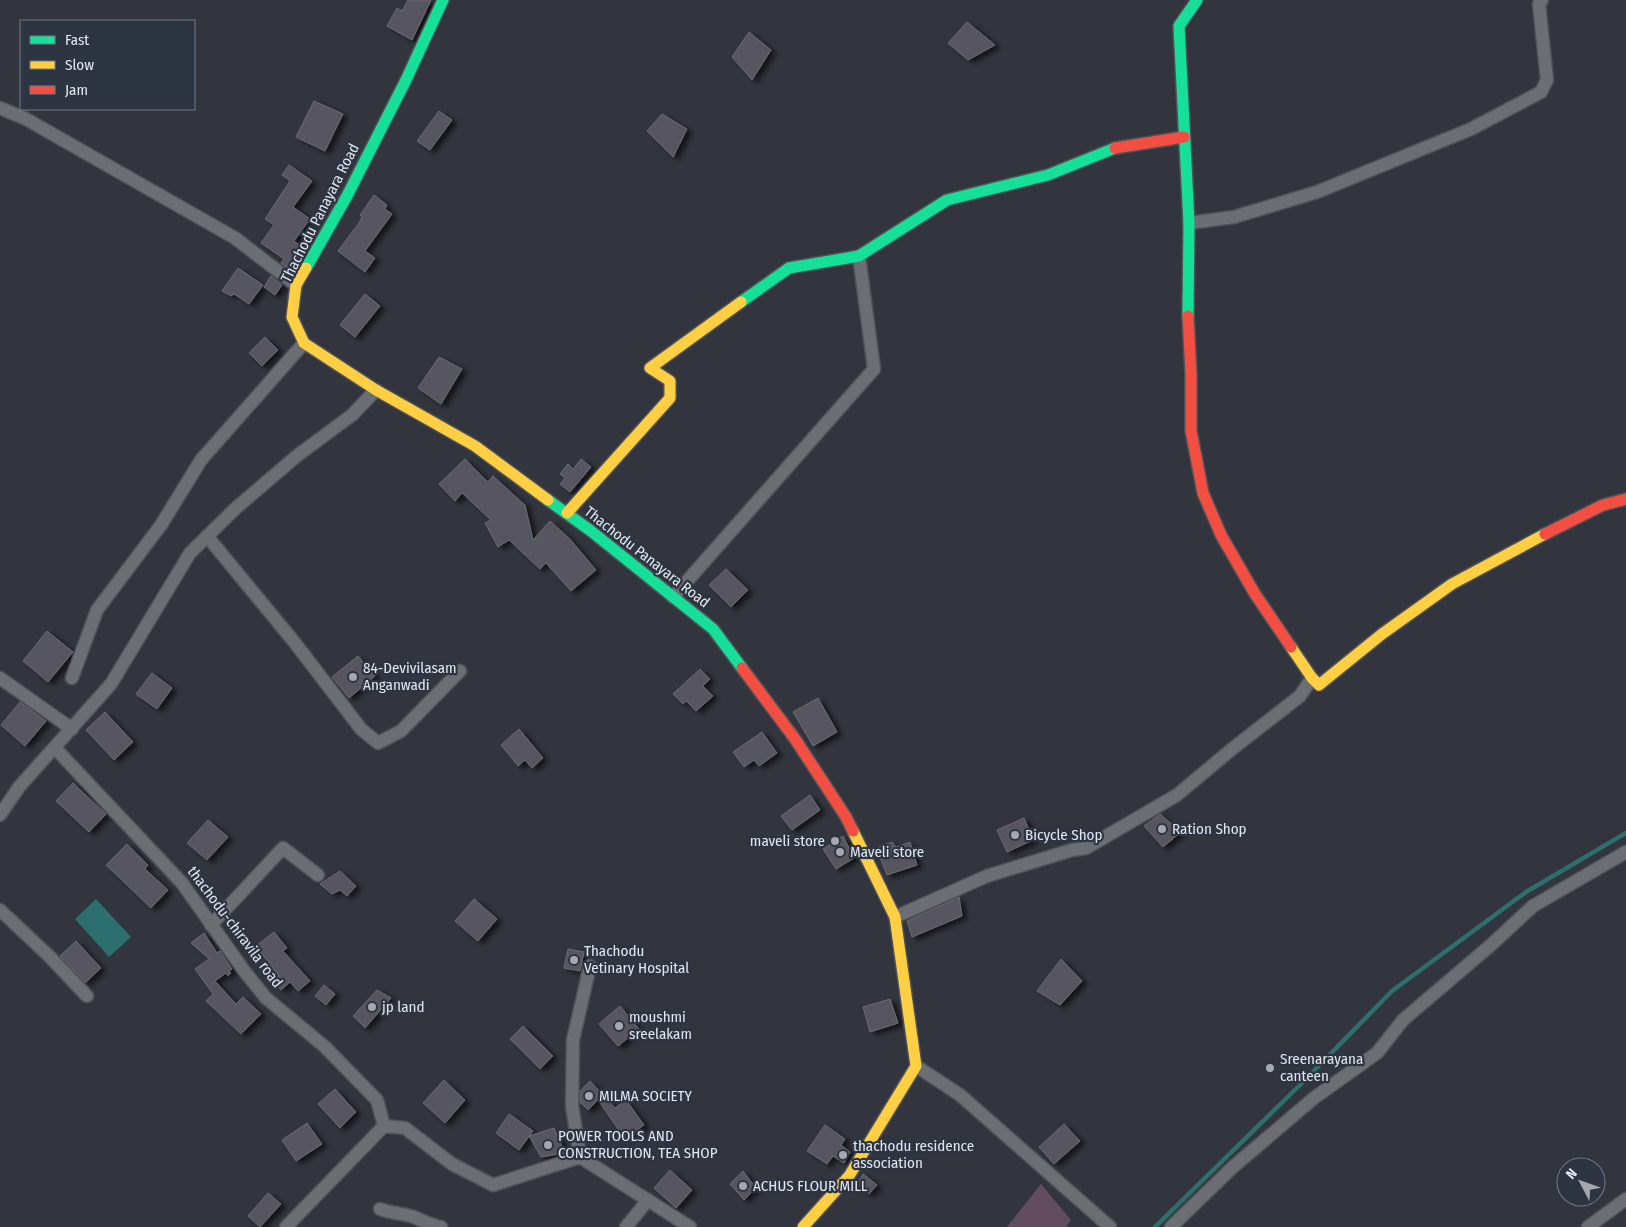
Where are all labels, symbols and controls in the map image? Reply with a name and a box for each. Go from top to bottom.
legend [20,20,195,110]
text: Fast [65,31,89,49]
text: Slow [65,56,94,74]
text: Jam [65,81,88,99]
street label: Thachodu Panayara Road [277,140,363,286]
street label: Thachodu Panayara Road [581,503,713,611]
place label: 84-Devivilasam Anganwadi [363,659,457,694]
marker: 84-Devivilasam Anganwadi [347,671,359,683]
place label: Ration Shop [1172,820,1247,838]
marker: Ration Shop [1156,823,1168,835]
place label: Bicycle Shop [1025,826,1103,844]
marker: Bicycle Shop [1009,829,1021,841]
place label: maveli store [750,832,825,850]
marker: maveli store [829,835,841,847]
place label: Maveli store [850,843,924,861]
marker: Maveli store [834,846,846,858]
street label: thachodu-chiravila road [184,863,286,991]
place label: Thachodu Vetinary Hospital [584,942,689,977]
marker: Thachodu Vetinary Hospital [568,954,580,966]
place label: jp land [381,998,424,1016]
marker: jp land [366,1001,378,1013]
place label: moushmi sreelakam [629,1008,692,1043]
marker: moushmi sreelakam [613,1020,625,1032]
place label: Sreenarayana canteen [1280,1050,1363,1085]
marker: Sreenarayana canteen [1264,1062,1276,1074]
place label: MILMA SOCIETY [599,1087,693,1105]
marker: MILMA SOCIETY [583,1090,595,1102]
place label: POWER TOOLS AND CONSTRUCTION, TEA SHOP [558,1127,718,1162]
place label: thachodu residence association [853,1137,974,1172]
marker: POWER TOOLS AND CONSTRUCTION, TEA SHOP [542,1139,554,1151]
marker: thachodu residence association [837,1149,849,1161]
north arrow [1556,1157,1606,1207]
text: N [1562,1165,1581,1183]
place label: ACHUS FLOUR MILL [753,1177,868,1195]
marker: ACHUS FLOUR MILL [737,1180,749,1192]

